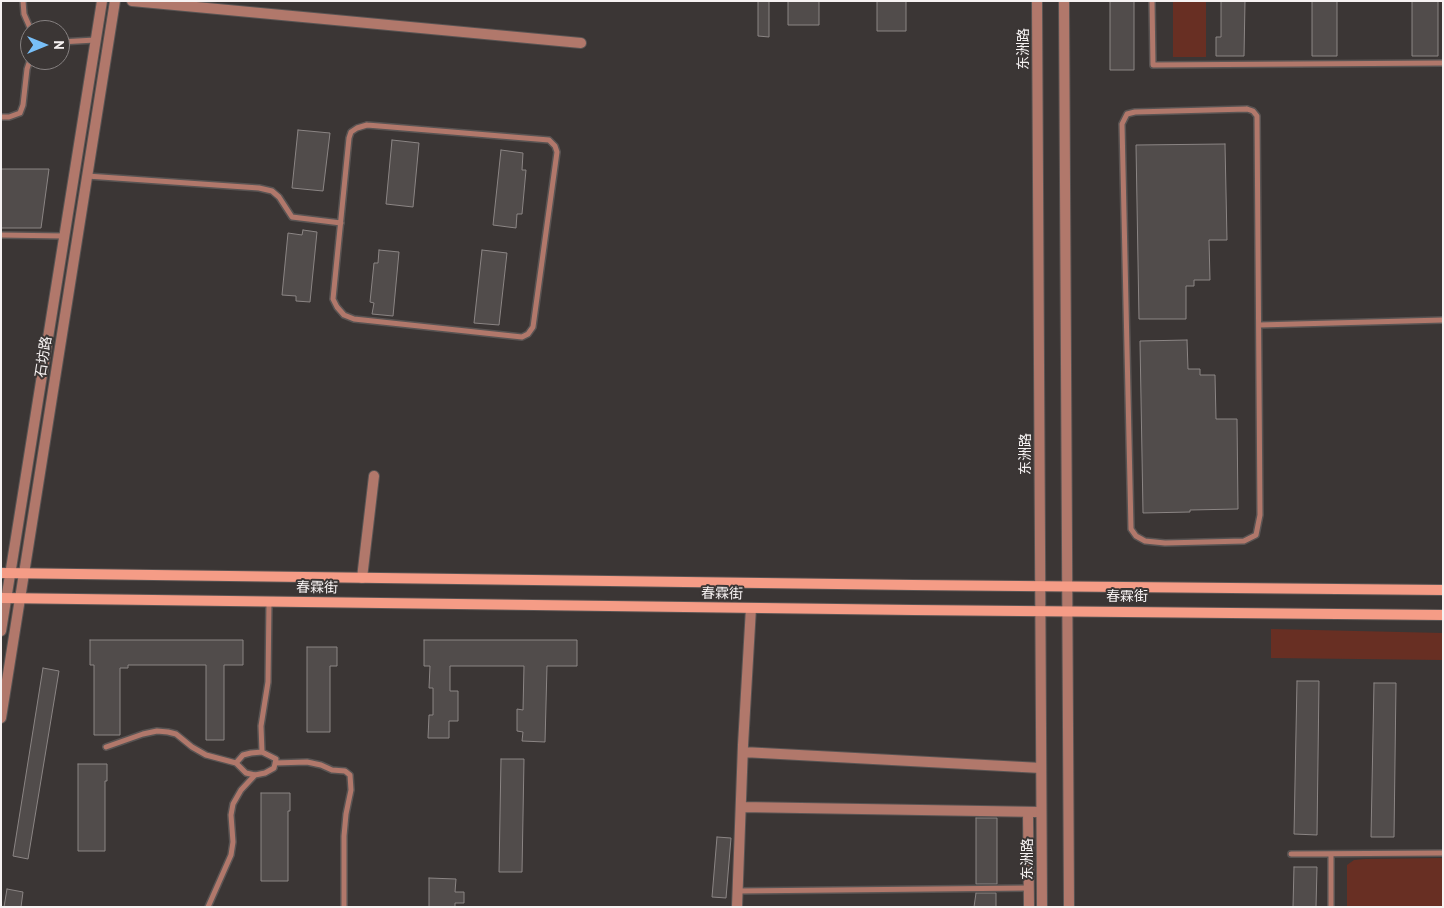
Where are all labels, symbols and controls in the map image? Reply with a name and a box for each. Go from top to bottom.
north arrow [20,20,70,70]
street label: 东洲路 [1016,28,1032,70]
text: N [50,40,68,50]
street label: 石坊路 [32,335,56,379]
street label: 东洲路 [1018,433,1034,475]
street label: 春霖街 [296,579,338,597]
street label: 春霖街 [701,585,743,603]
street label: 春霖街 [1106,589,1148,605]
street label: 东洲路 [1020,838,1036,880]

